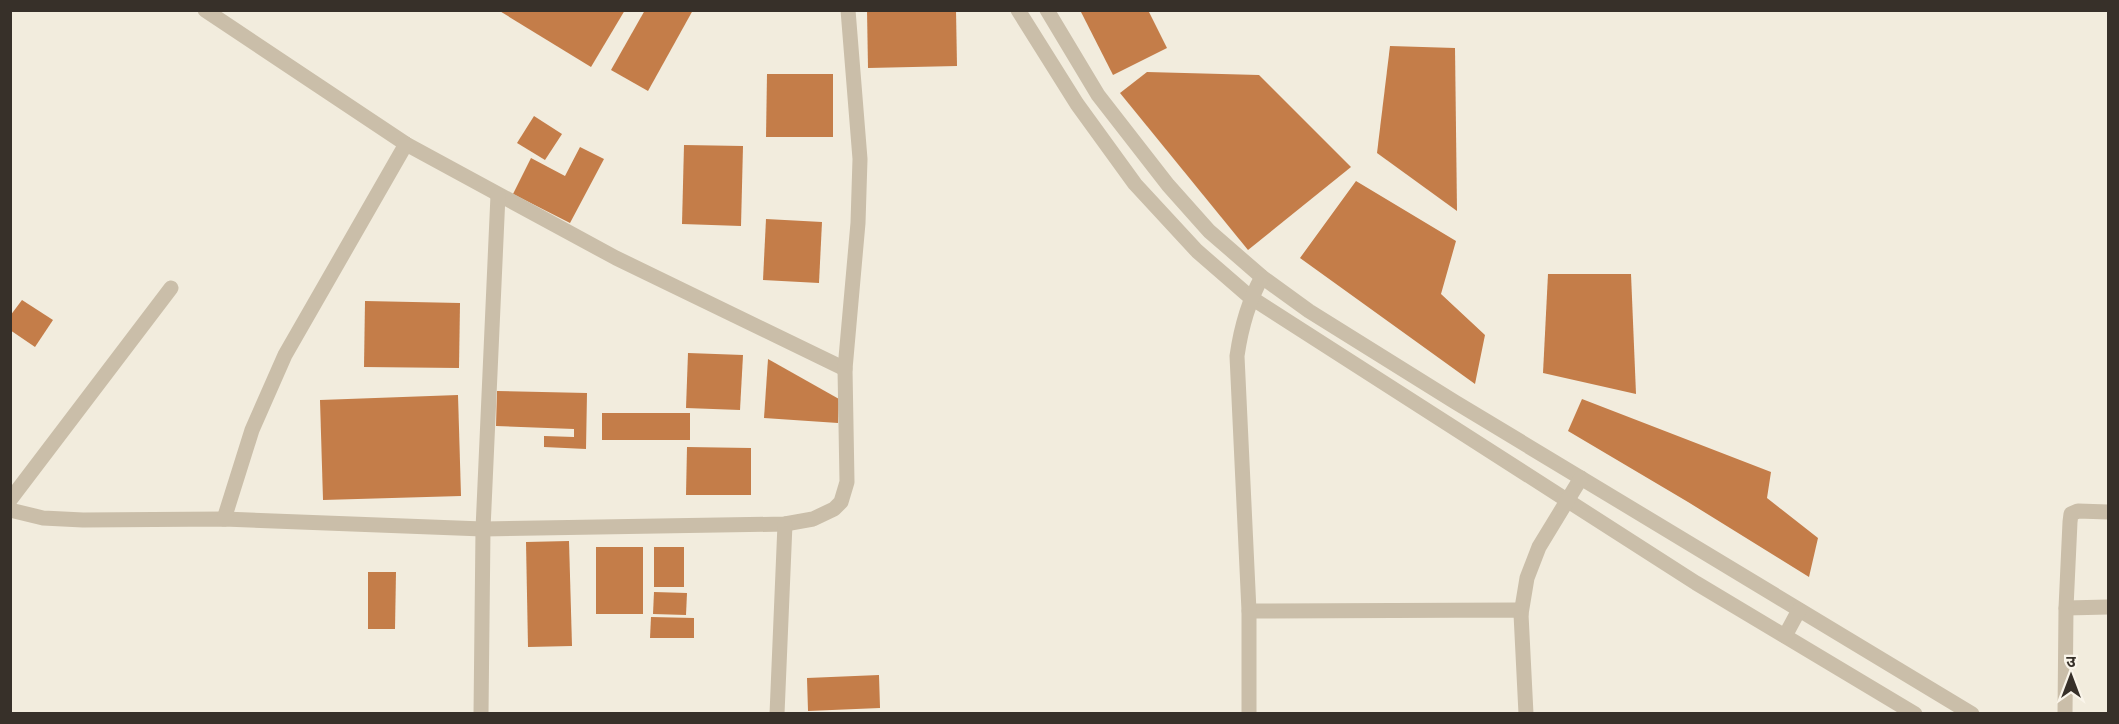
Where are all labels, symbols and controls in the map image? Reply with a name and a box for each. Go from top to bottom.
north arrow [2041,646,2101,706]
text: उ [2066,651,2076,670]

